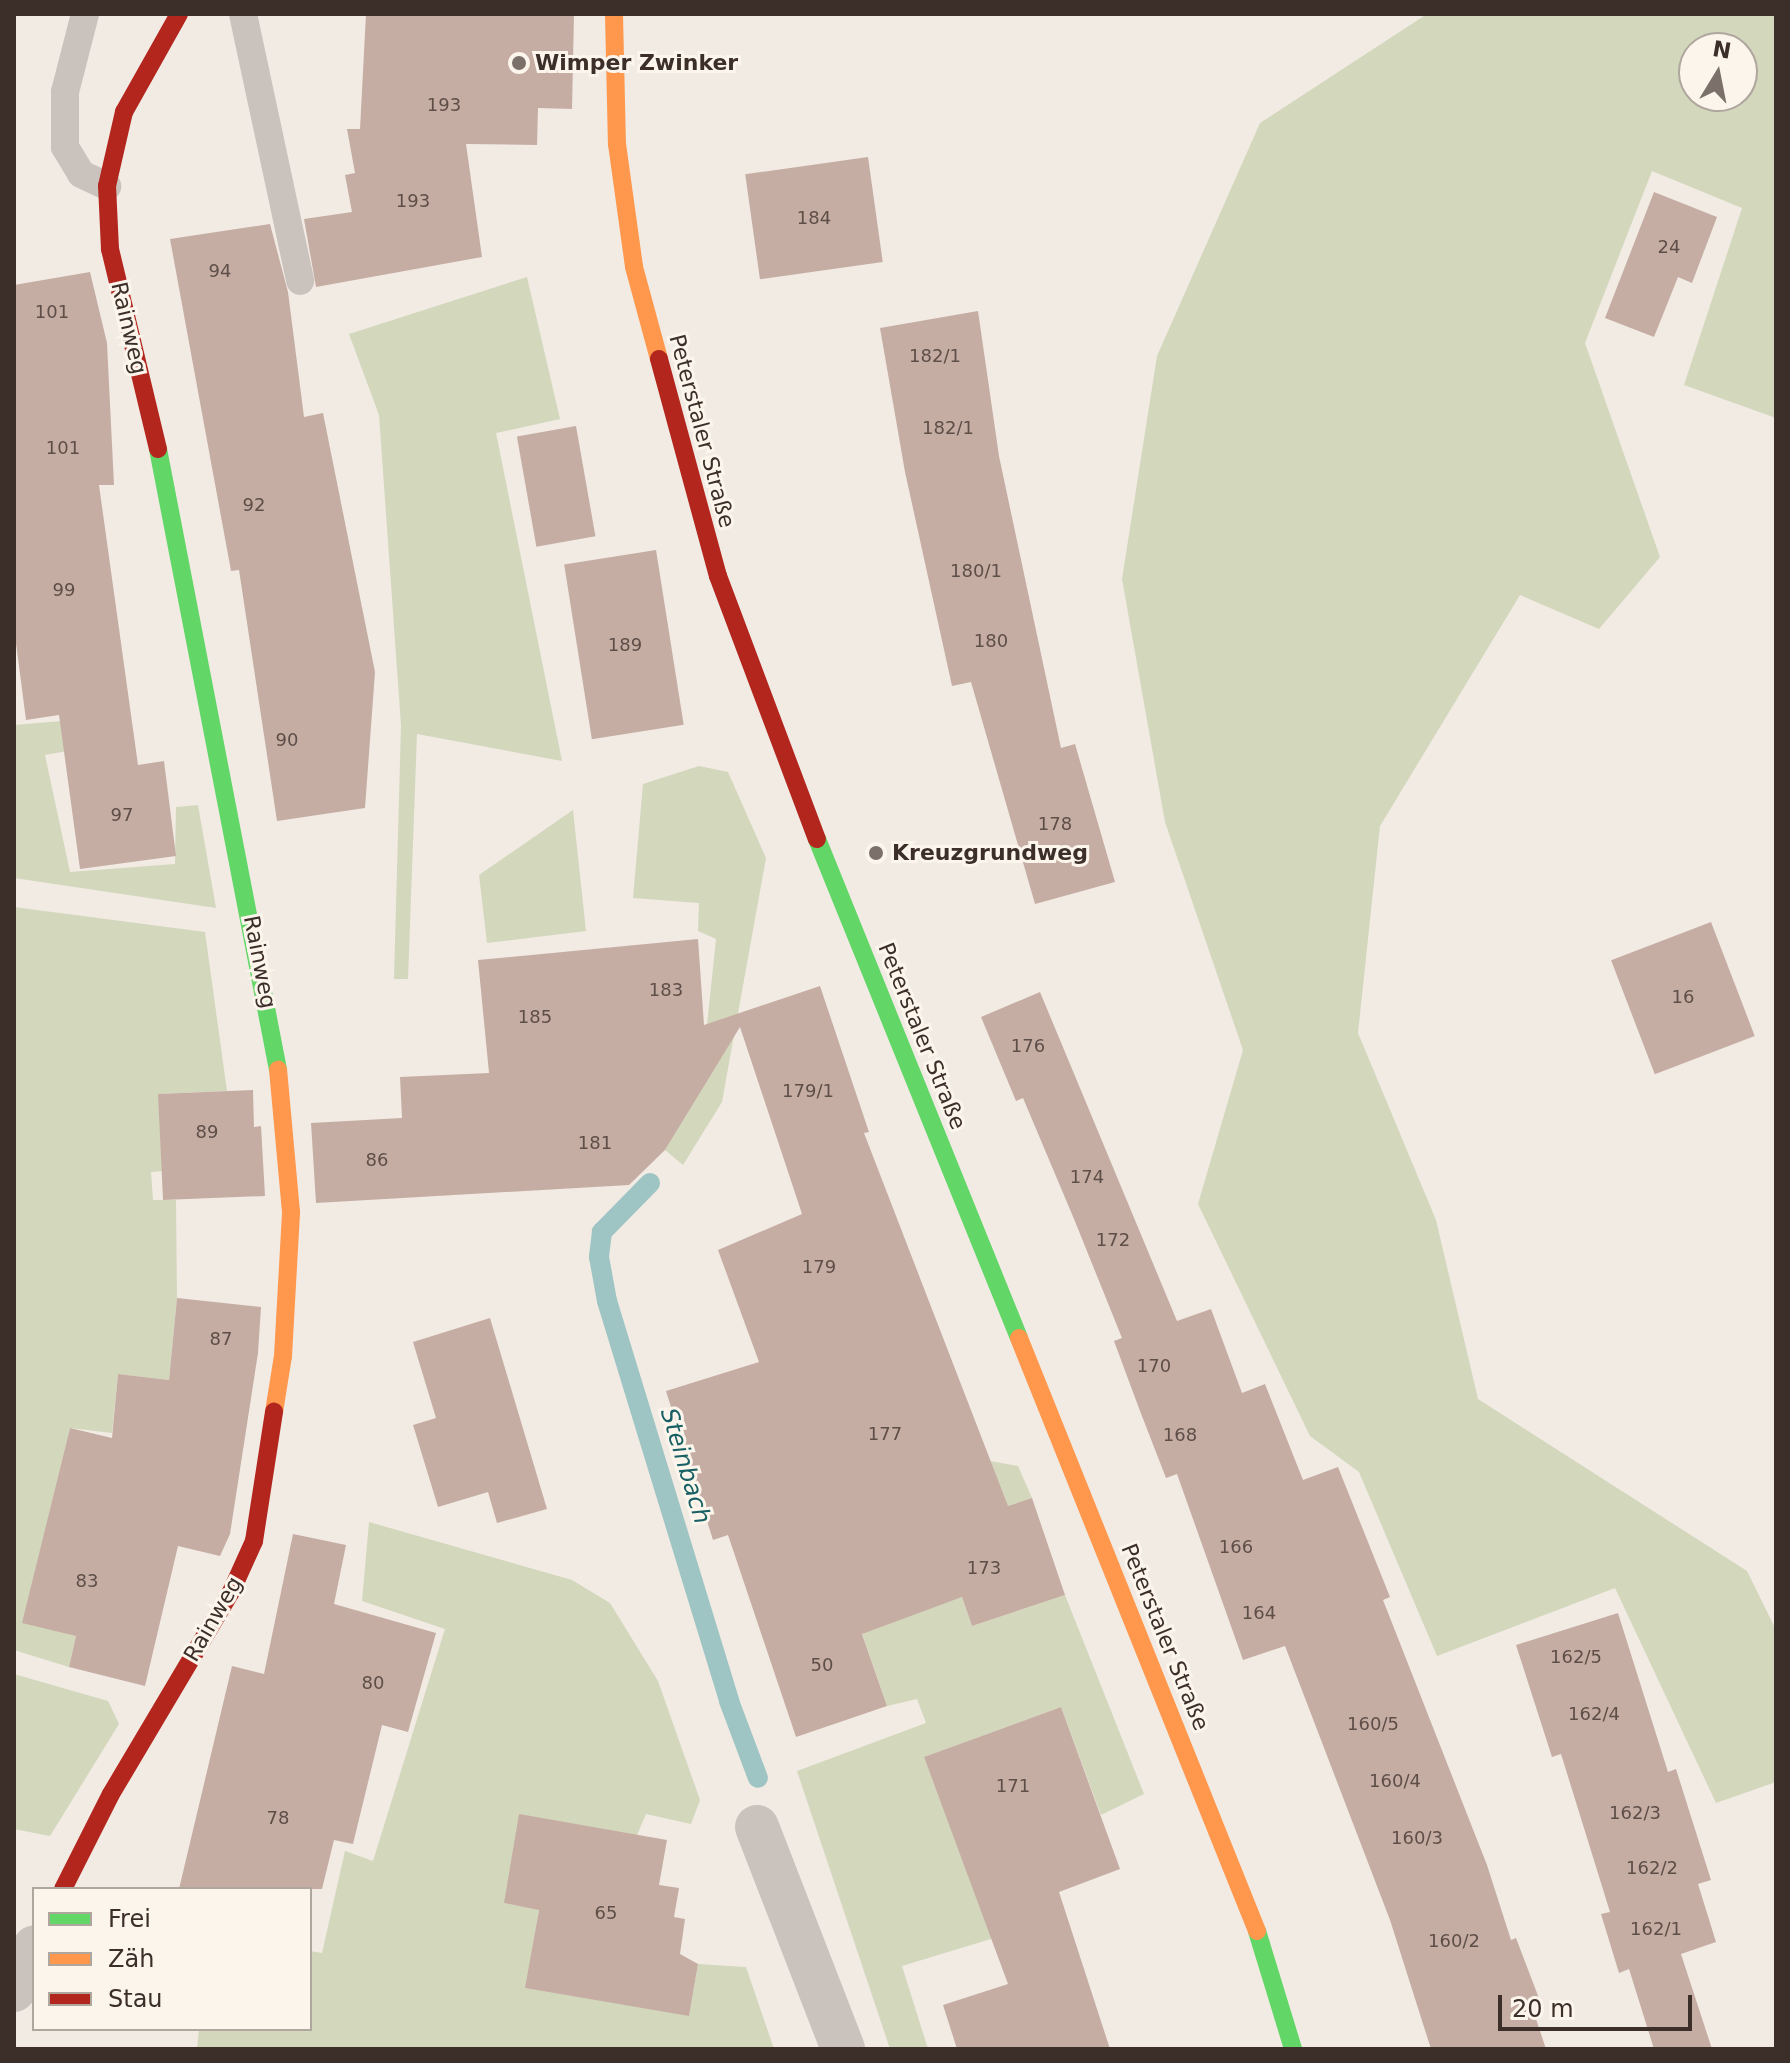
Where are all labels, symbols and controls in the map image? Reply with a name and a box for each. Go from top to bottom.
north arrow [1678,32,1758,112]
text: N [1711,36,1733,64]
place label: Wimper Zwinker [535,50,738,76]
marker: Wimper Zwinker [510,54,528,72]
house number: 193 [427,94,461,116]
house number: 193 [396,190,430,212]
house number: 184 [797,207,831,229]
house number: 24 [1658,236,1680,258]
house number: 94 [209,260,231,282]
street label: Rainweg [106,279,152,377]
house number: 101 [35,301,69,323]
street label: Peterstaler Straße [663,331,741,531]
house number: 182/1 [909,345,961,367]
house number: 182/1 [922,417,974,439]
house number: 101 [46,437,80,459]
house number: 92 [243,494,265,516]
house number: 180/1 [950,560,1002,582]
house number: 99 [53,579,75,601]
house number: 180 [974,630,1008,652]
house number: 189 [608,634,642,656]
house number: 90 [276,729,298,751]
house number: 97 [111,804,133,826]
house number: 178 [1038,813,1072,835]
place label: Kreuzgrundweg [892,840,1088,866]
marker: Kreuzgrundweg [867,844,885,862]
street label: Rainweg [238,913,282,1011]
street label: Peterstaler Straße [872,939,972,1133]
house number: 183 [649,979,683,1001]
house number: 16 [1672,986,1694,1008]
house number: 185 [518,1006,552,1028]
house number: 176 [1011,1035,1045,1057]
house number: 179/1 [782,1080,834,1102]
house number: 89 [196,1121,218,1143]
house number: 181 [578,1132,612,1154]
house number: 86 [366,1149,388,1171]
house number: 174 [1070,1166,1104,1188]
house number: 172 [1096,1229,1130,1251]
house number: 179 [802,1256,836,1278]
house number: 87 [210,1328,232,1350]
house number: 170 [1137,1355,1171,1377]
water label: Steinbach [654,1405,716,1527]
house number: 177 [868,1423,902,1445]
house number: 168 [1163,1424,1197,1446]
house number: 166 [1219,1536,1253,1558]
street label: Peterstaler Straße [1115,1540,1215,1734]
house number: 173 [967,1557,1001,1579]
house number: 83 [76,1570,98,1592]
street label: Rainweg [178,1572,248,1666]
house number: 164 [1242,1602,1276,1624]
house number: 162/5 [1550,1646,1602,1668]
house number: 50 [811,1654,833,1676]
house number: 80 [362,1672,384,1694]
house number: 162/4 [1568,1703,1620,1725]
house number: 160/5 [1347,1713,1399,1735]
house number: 160/4 [1369,1770,1421,1792]
house number: 171 [996,1775,1030,1797]
house number: 162/3 [1609,1802,1661,1824]
house number: 78 [267,1807,289,1829]
house number: 160/3 [1391,1827,1443,1849]
house number: 162/2 [1626,1857,1678,1879]
legend [32,1887,312,2031]
house number: 65 [595,1902,617,1924]
text: Frei [108,1905,151,1933]
house number: 162/1 [1630,1918,1682,1940]
house number: 160/2 [1428,1930,1480,1952]
text: Zäh [108,1945,154,1973]
scale bar [1502,1979,1696,2029]
text: Stau [108,1985,163,2013]
text: 20 m [1512,1995,1574,2023]

